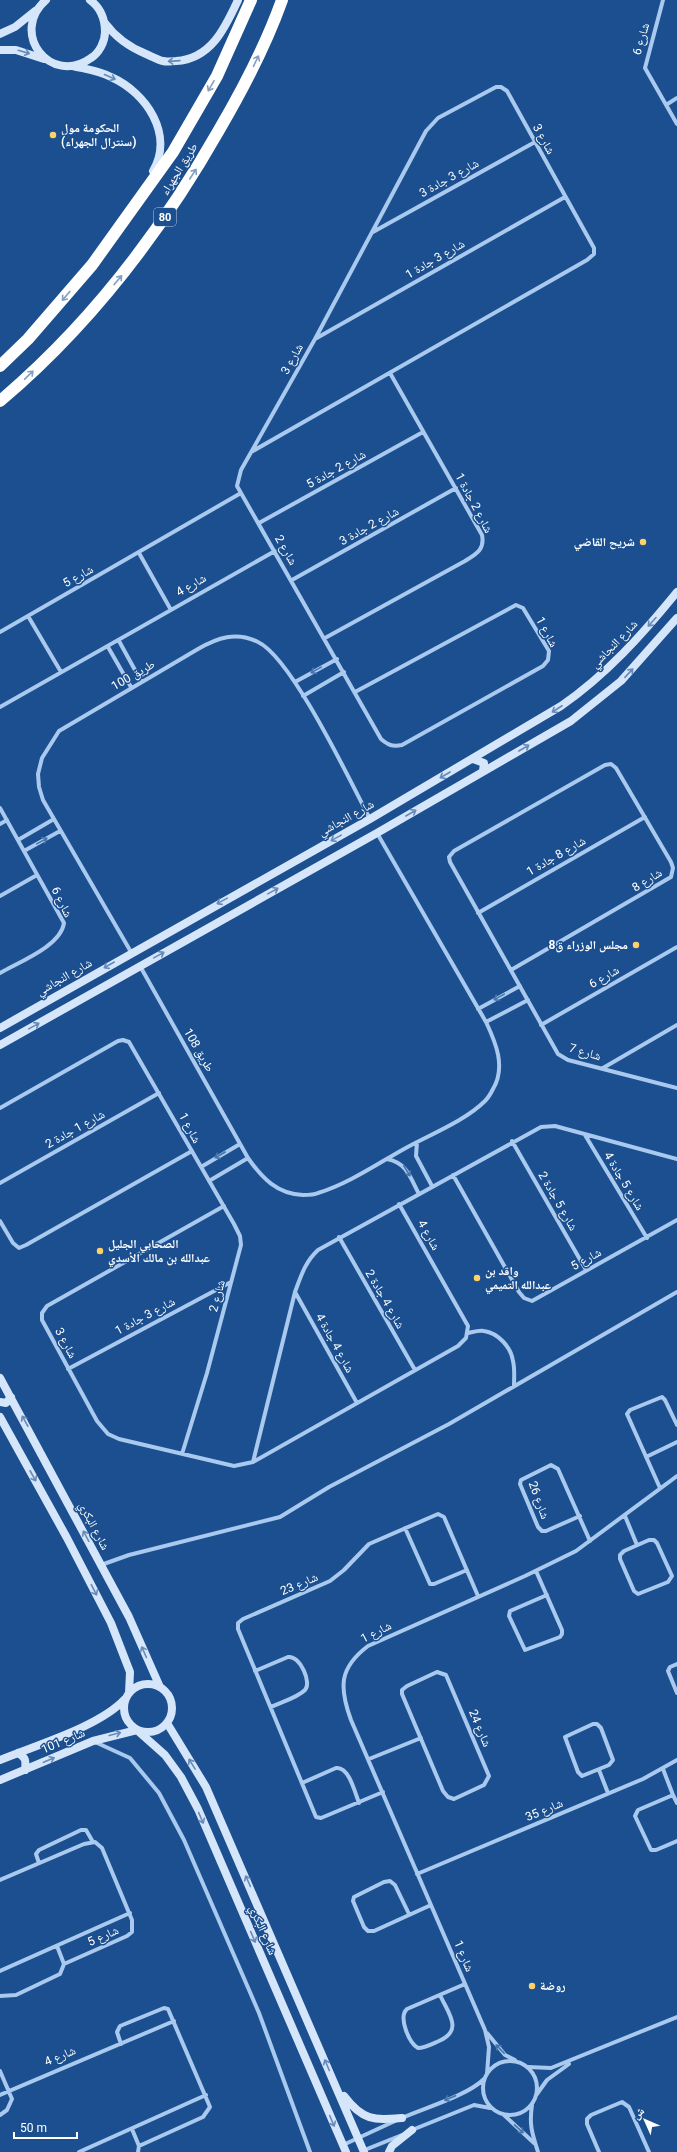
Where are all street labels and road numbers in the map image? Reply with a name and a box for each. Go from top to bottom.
street label: شارع 6 [630,21,653,57]
street label: شارع 3 [529,121,558,157]
street label: طريق الجهراء [158,140,201,198]
street label: شارع 3 جادة 3 [417,156,482,201]
road number: 80 [154,208,176,226]
street label: شارع 3 جادة 1 [403,236,468,282]
street label: شارع 3 [278,341,307,377]
street label: شارع 2 جادة 5 [304,447,369,492]
street label: شارع 2 جادة 1 [451,471,496,536]
street label: شارع 2 جادة 3 [337,504,402,549]
street label: شارع 2 [271,532,300,568]
street label: شارع 5 [60,562,96,591]
street label: شارع 4 [173,571,209,600]
street label: شارع 1 [532,614,561,650]
street label: شارع النجاشي [587,617,643,673]
street label: طريق 100 [109,657,157,693]
street label: شارع النجاشي [316,797,378,842]
street label: شارع 8 جادة 1 [524,833,589,879]
street label: شارع 8 [629,865,665,895]
street label: شارع 6 [48,884,75,920]
street label: شارع النجاشي [34,955,96,1001]
street label: شارع 6 [586,963,622,992]
street label: طريق 108 [181,1026,217,1074]
street label: شارع 7 [567,1041,603,1064]
street label: شارع 1 جادة 2 [43,1107,108,1152]
street label: شارع 1 [175,1110,204,1146]
street label: شارع 5 جادة 4 [600,1149,647,1213]
street label: شارع 5 جادة 2 [535,1169,581,1234]
street label: شارع 4 [414,1217,443,1253]
street label: شارع 5 [568,1245,604,1274]
street label: شارع 4 جادة 2 [362,1267,408,1332]
street label: شارع 2 [206,1278,229,1314]
street label: شارع 3 جادة 1 [113,1294,178,1339]
street label: شارع 4 جادة 4 [312,1311,357,1376]
street label: شارع 3 [51,1325,80,1361]
street label: شارع 26 [525,1479,552,1521]
street label: شارع البكري [73,1500,113,1554]
street label: شارع 23 [278,1570,320,1599]
street label: شارع 1 [358,1618,394,1647]
street label: شارع 24 [465,1707,494,1749]
street label: شارع 101 [39,1726,87,1757]
street label: شارع 35 [523,1796,565,1825]
street label: شارع البكري [244,1903,280,1958]
street label: شارع 5 [85,1923,121,1950]
street label: شارع 1 [450,1938,477,1974]
street label: شارع 4 [42,2043,78,2070]

